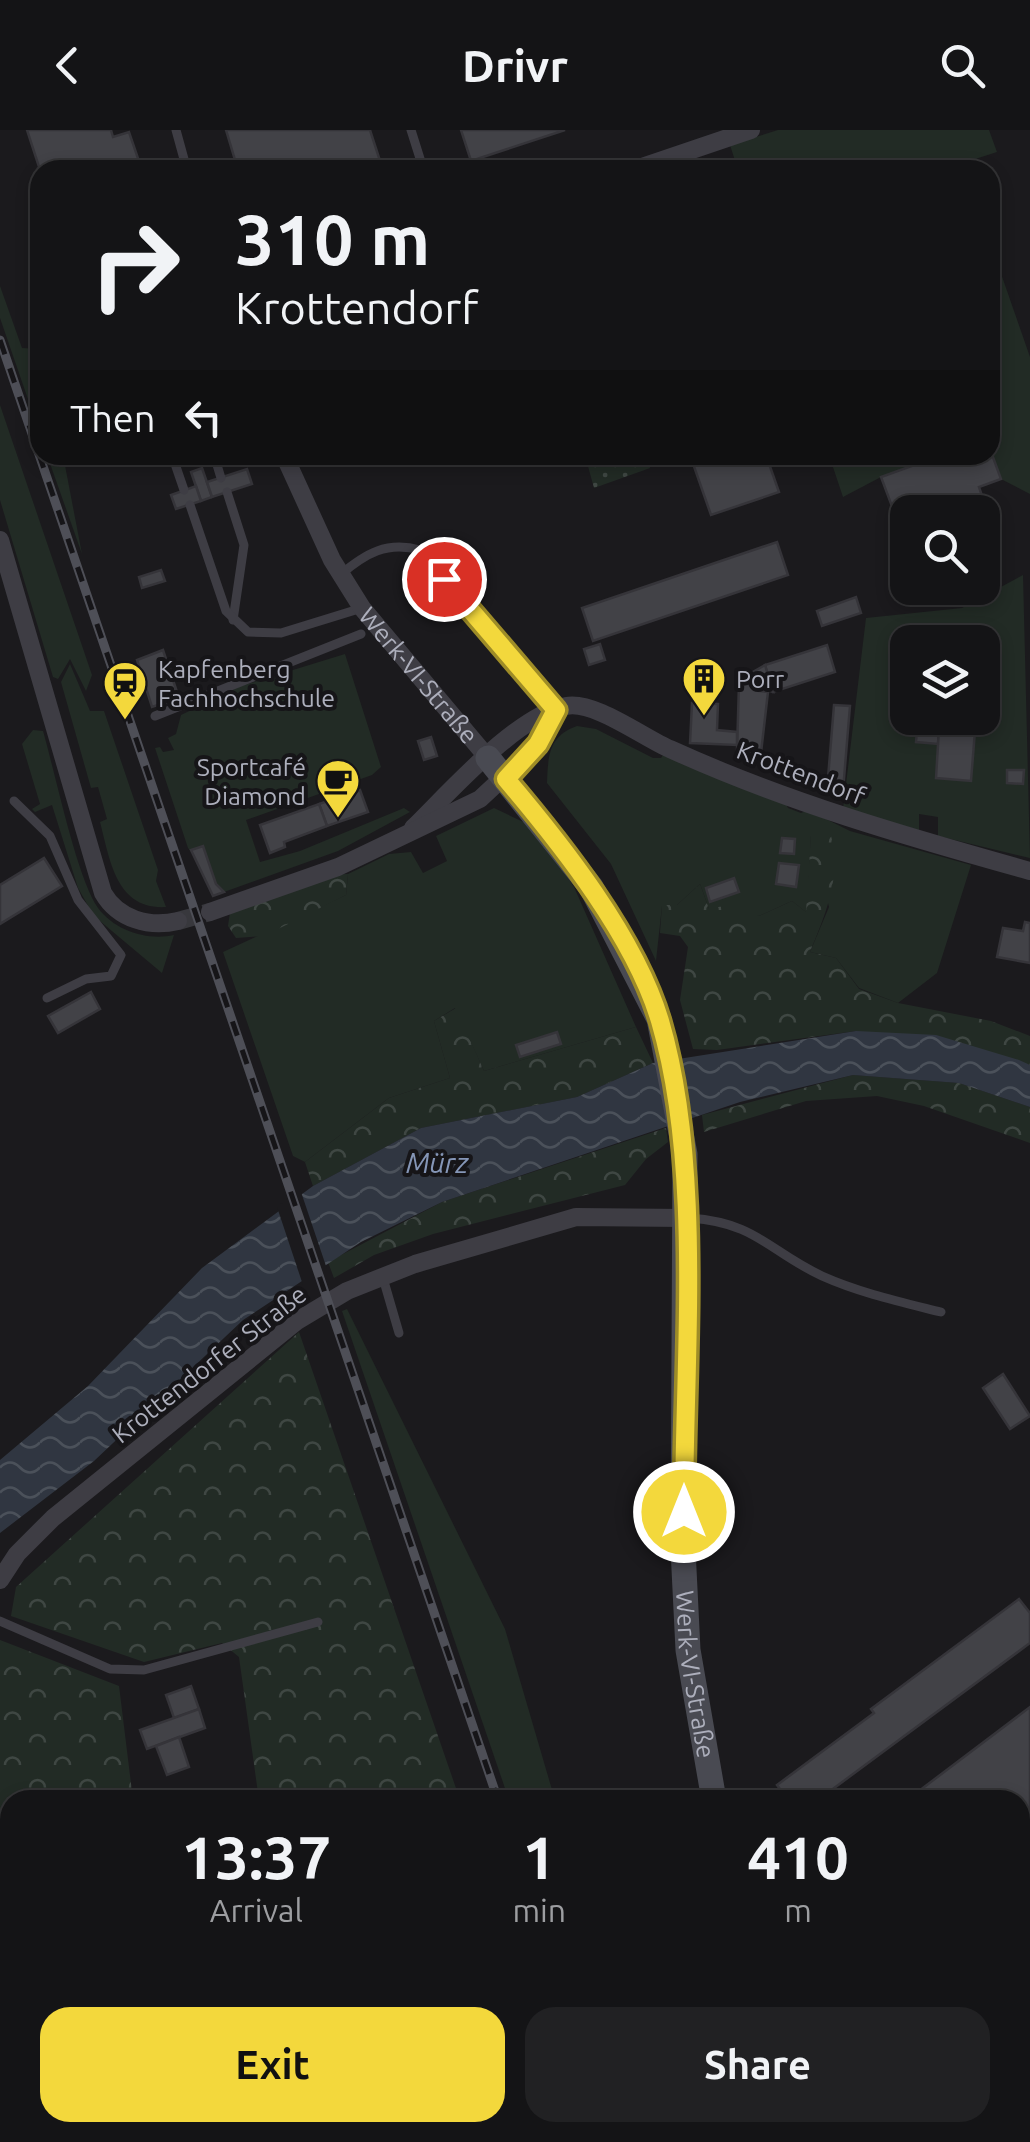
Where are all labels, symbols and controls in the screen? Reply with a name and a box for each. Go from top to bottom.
icon: back [40,38,95,93]
icon: search [935,38,990,93]
text: Drivr [462,40,568,91]
icon: right [70,200,200,330]
text: 310 m [235,200,430,278]
text: Krottendorf [235,282,478,333]
icon: left [176,390,231,445]
text: Then [70,397,156,439]
map controls [890,495,1000,735]
button: search [890,495,1000,605]
pin [402,537,487,622]
icon: arrive [417,552,472,607]
street label: Werk-VI-Straße [353,602,484,749]
button: layers [890,625,1000,735]
place label: Kapfenberg Fachhochschule [158,655,335,712]
building icon: Porr [681,656,727,717]
station icon: Kapfenberg Fachhochschule [102,660,148,721]
place label: Porr [736,665,785,693]
street label: Krottendorf [733,736,870,810]
place label: Sportcafé Diamond [197,753,306,810]
cafe icon: Sportcafé Diamond [315,758,361,819]
water label: Mürz [406,1147,469,1178]
street label: Krottendorfer Straße [106,1280,312,1448]
position arrow [632,1460,736,1564]
street label: Werk-VI-Straße [671,1590,720,1760]
text: 13:37 [181,1823,331,1890]
text: 1 [522,1823,556,1890]
text: 410 [747,1823,849,1890]
text: Arrival [210,1892,303,1928]
text: min [512,1892,566,1928]
text: m [784,1892,812,1928]
button: Exit [40,2007,505,2122]
button: Share [525,2007,990,2122]

